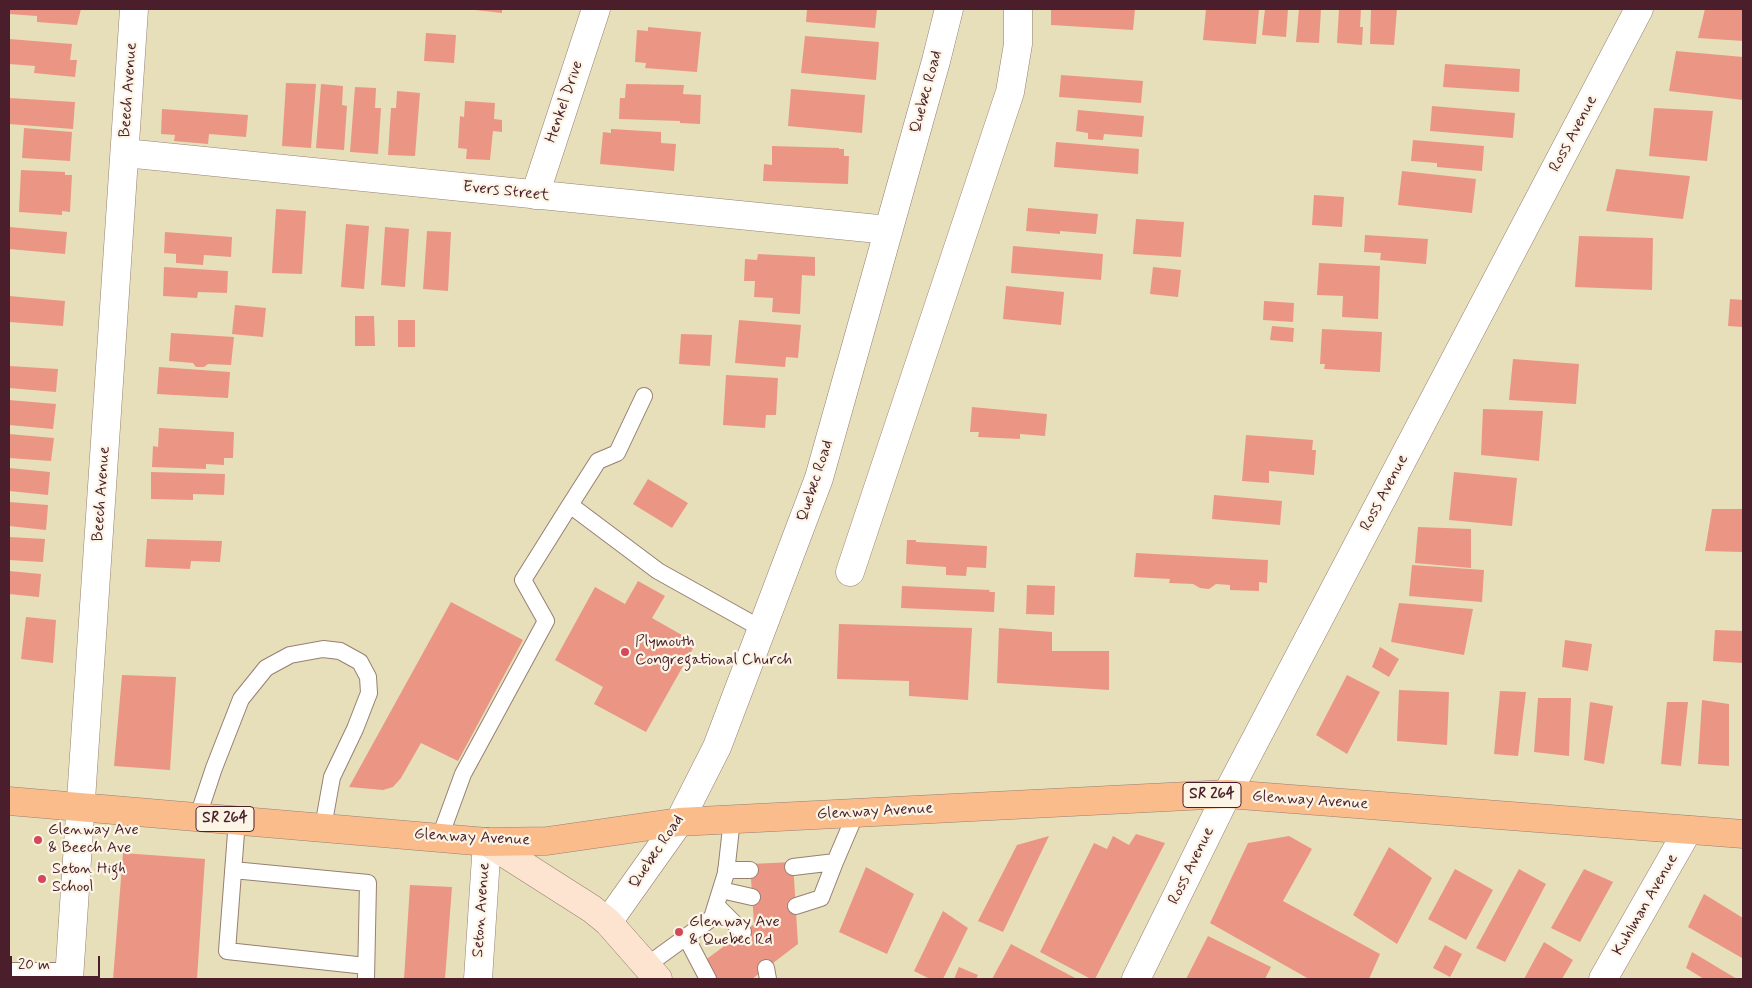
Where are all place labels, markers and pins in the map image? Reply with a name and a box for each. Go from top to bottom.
place label: Plymouth Congregational Church [635,633,792,671]
marker: Plymouth Congregational Church [619,646,631,658]
place label: Glenway Ave & Beech Ave [48,821,139,859]
marker: Glenway Ave & Beech Ave [32,834,44,846]
place label: Seton High School [52,860,126,898]
marker: Seton High School [36,873,48,885]
place label: Glenway Ave & Quebec Rd [689,913,780,951]
marker: Glenway Ave & Quebec Rd [673,926,685,938]

